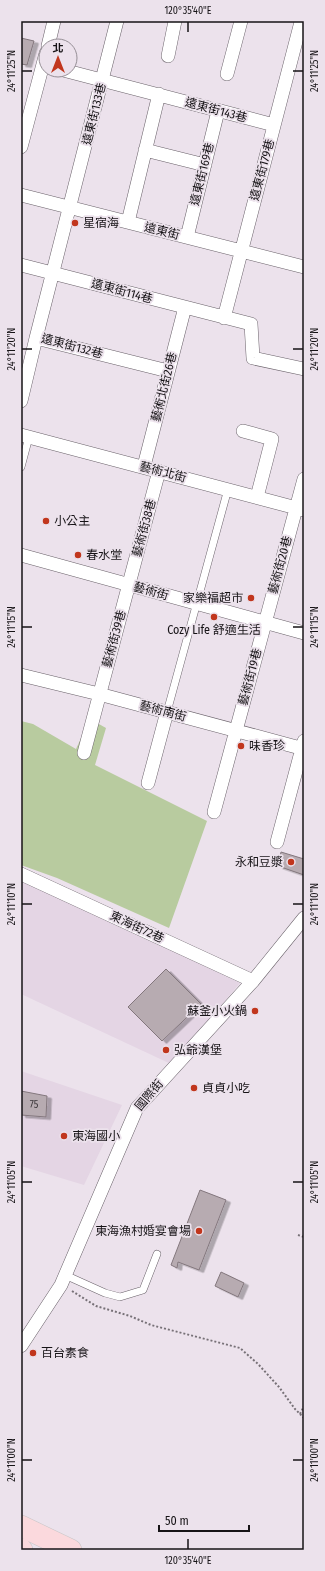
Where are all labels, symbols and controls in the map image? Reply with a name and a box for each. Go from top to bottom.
text: 120°35'40"E [164,5,212,17]
north arrow [38,38,78,78]
text: 北 [53,42,64,55]
text: 24°11'25"N [6,50,18,92]
text: 24°11'25"N [309,50,321,92]
street label: 遠東街133巷 [80,81,108,147]
street label: 遠東街143巷 [183,95,249,125]
street label: 遠東街179巷 [247,138,277,202]
street label: 遠東街169巷 [187,141,217,207]
place label: 星宿海 [83,216,119,230]
marker: 星宿海 [70,218,80,228]
street label: 遠東街 [143,220,181,242]
street label: 遠東街114巷 [90,276,154,306]
text: 24°11'20"N [6,328,18,370]
text: 24°11'20"N [309,328,321,370]
street label: 遠東街132巷 [40,331,104,361]
street label: 藝術北街26巷 [149,351,179,423]
street label: 藝術北街 [138,459,188,485]
street label: 藝術街38巷 [130,497,158,559]
place label: 小公主 [54,514,90,528]
marker: 小公主 [41,516,51,526]
street label: 藝術街20巷 [266,534,294,596]
place label: 春水堂 [86,548,122,562]
marker: 春水堂 [73,550,83,560]
street label: 藝術街 [132,579,170,603]
place label: 家樂福超市 [183,591,243,605]
marker: 家樂福超市 [246,593,256,603]
text: 24°11'15"N [6,606,18,648]
text: 24°11'15"N [309,606,321,648]
street label: 藝術街39巷 [100,609,128,669]
marker: Cozy Life 舒適生活 [209,612,219,622]
place label: Cozy Life 舒適生活 [167,623,261,637]
street label: 藝術街19巷 [236,647,264,707]
street label: 藝術南街 [138,698,188,724]
place label: 味香珍 [249,739,285,753]
marker: 味香珍 [236,741,246,751]
place label: 永和豆漿 [235,855,283,869]
marker: 永和豆漿 [286,857,296,867]
text: 24°11'10"N [6,883,18,925]
text: 24°11'10"N [309,883,321,925]
street label: 東海街72巷 [108,908,166,946]
place label: 蘇釜小火鍋 [187,1004,247,1018]
marker: 蘇釜小火鍋 [250,1006,260,1016]
place label: 弘爺漢堡 [174,1043,222,1057]
marker: 弘爺漢堡 [161,1045,171,1055]
street label: 國際街 [132,1077,166,1113]
place label: 貞貞小吃 [202,1081,250,1095]
marker: 貞貞小吃 [189,1083,199,1093]
house number: 75 [30,1099,39,1111]
place label: 東海國小 [72,1129,120,1143]
marker: 東海國小 [59,1131,69,1141]
text: 24°11'05"N [6,1161,18,1203]
text: 24°11'05"N [309,1161,321,1203]
place label: 東海漁村婚宴會場 [95,1224,191,1238]
marker: 東海漁村婚宴會場 [194,1226,204,1236]
place label: 百台素食 [41,1346,89,1360]
marker: 百台素食 [28,1348,38,1358]
text: 24°11'00"N [6,1438,18,1482]
text: 24°11'00"N [309,1438,321,1482]
scale bar [159,1507,249,1533]
text: 50 m [165,1514,189,1528]
text: 120°35'40"E [164,1555,212,1567]

